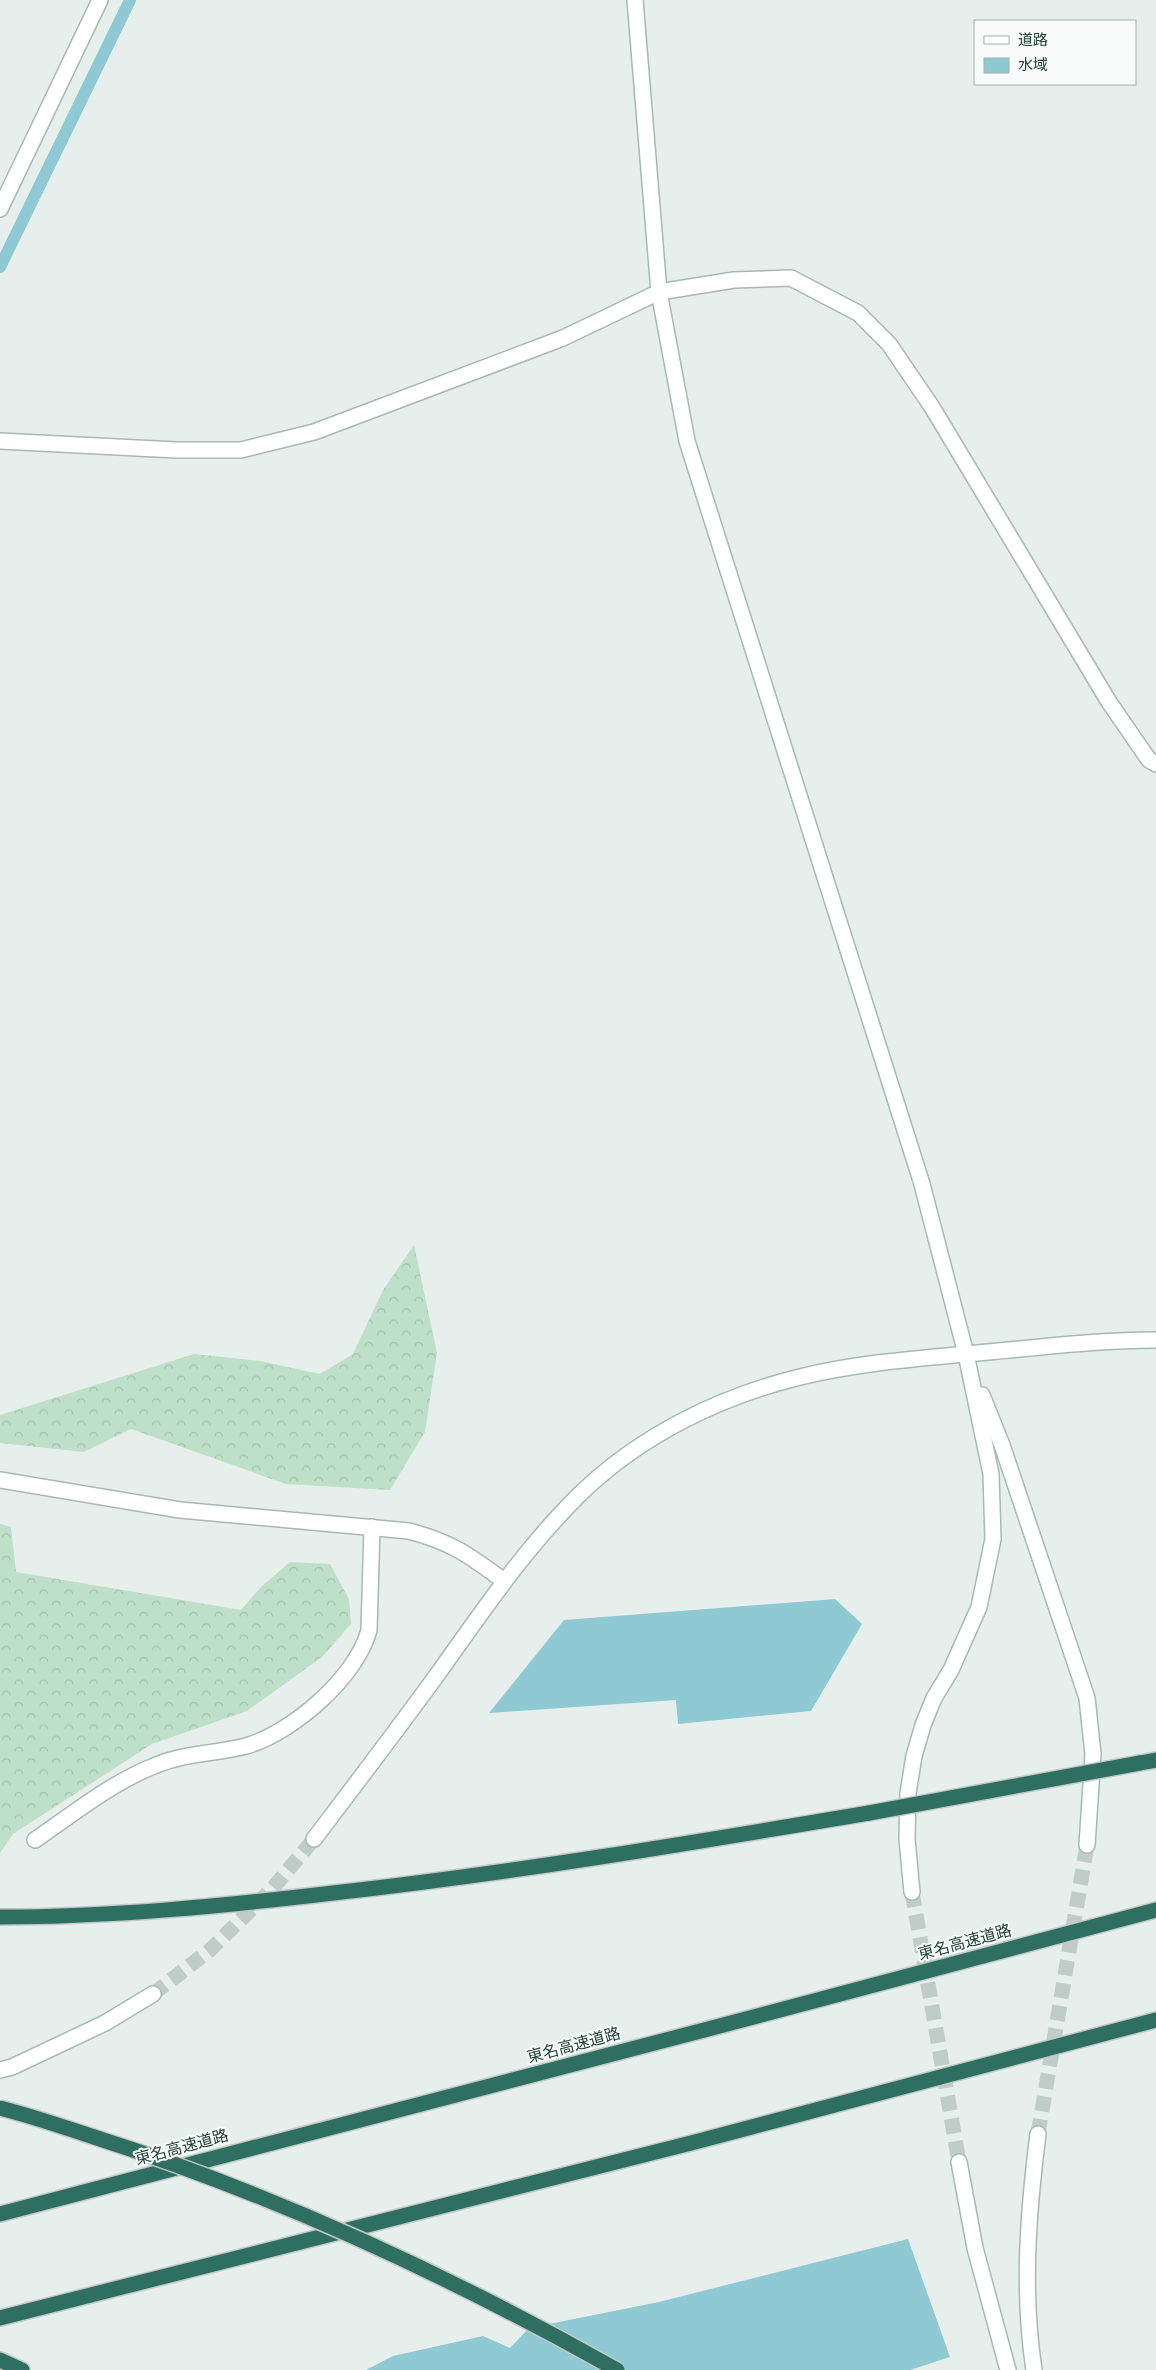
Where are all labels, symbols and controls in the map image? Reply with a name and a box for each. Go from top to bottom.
legend [974,20,1136,85]
text: 道路 [1018,31,1048,50]
text: 水域 [1018,56,1048,75]
street label: 東名高速道路 [916,1921,1014,1965]
street label: 東名高速道路 [525,2024,623,2068]
street label: 東名高速道路 [133,2126,231,2170]

